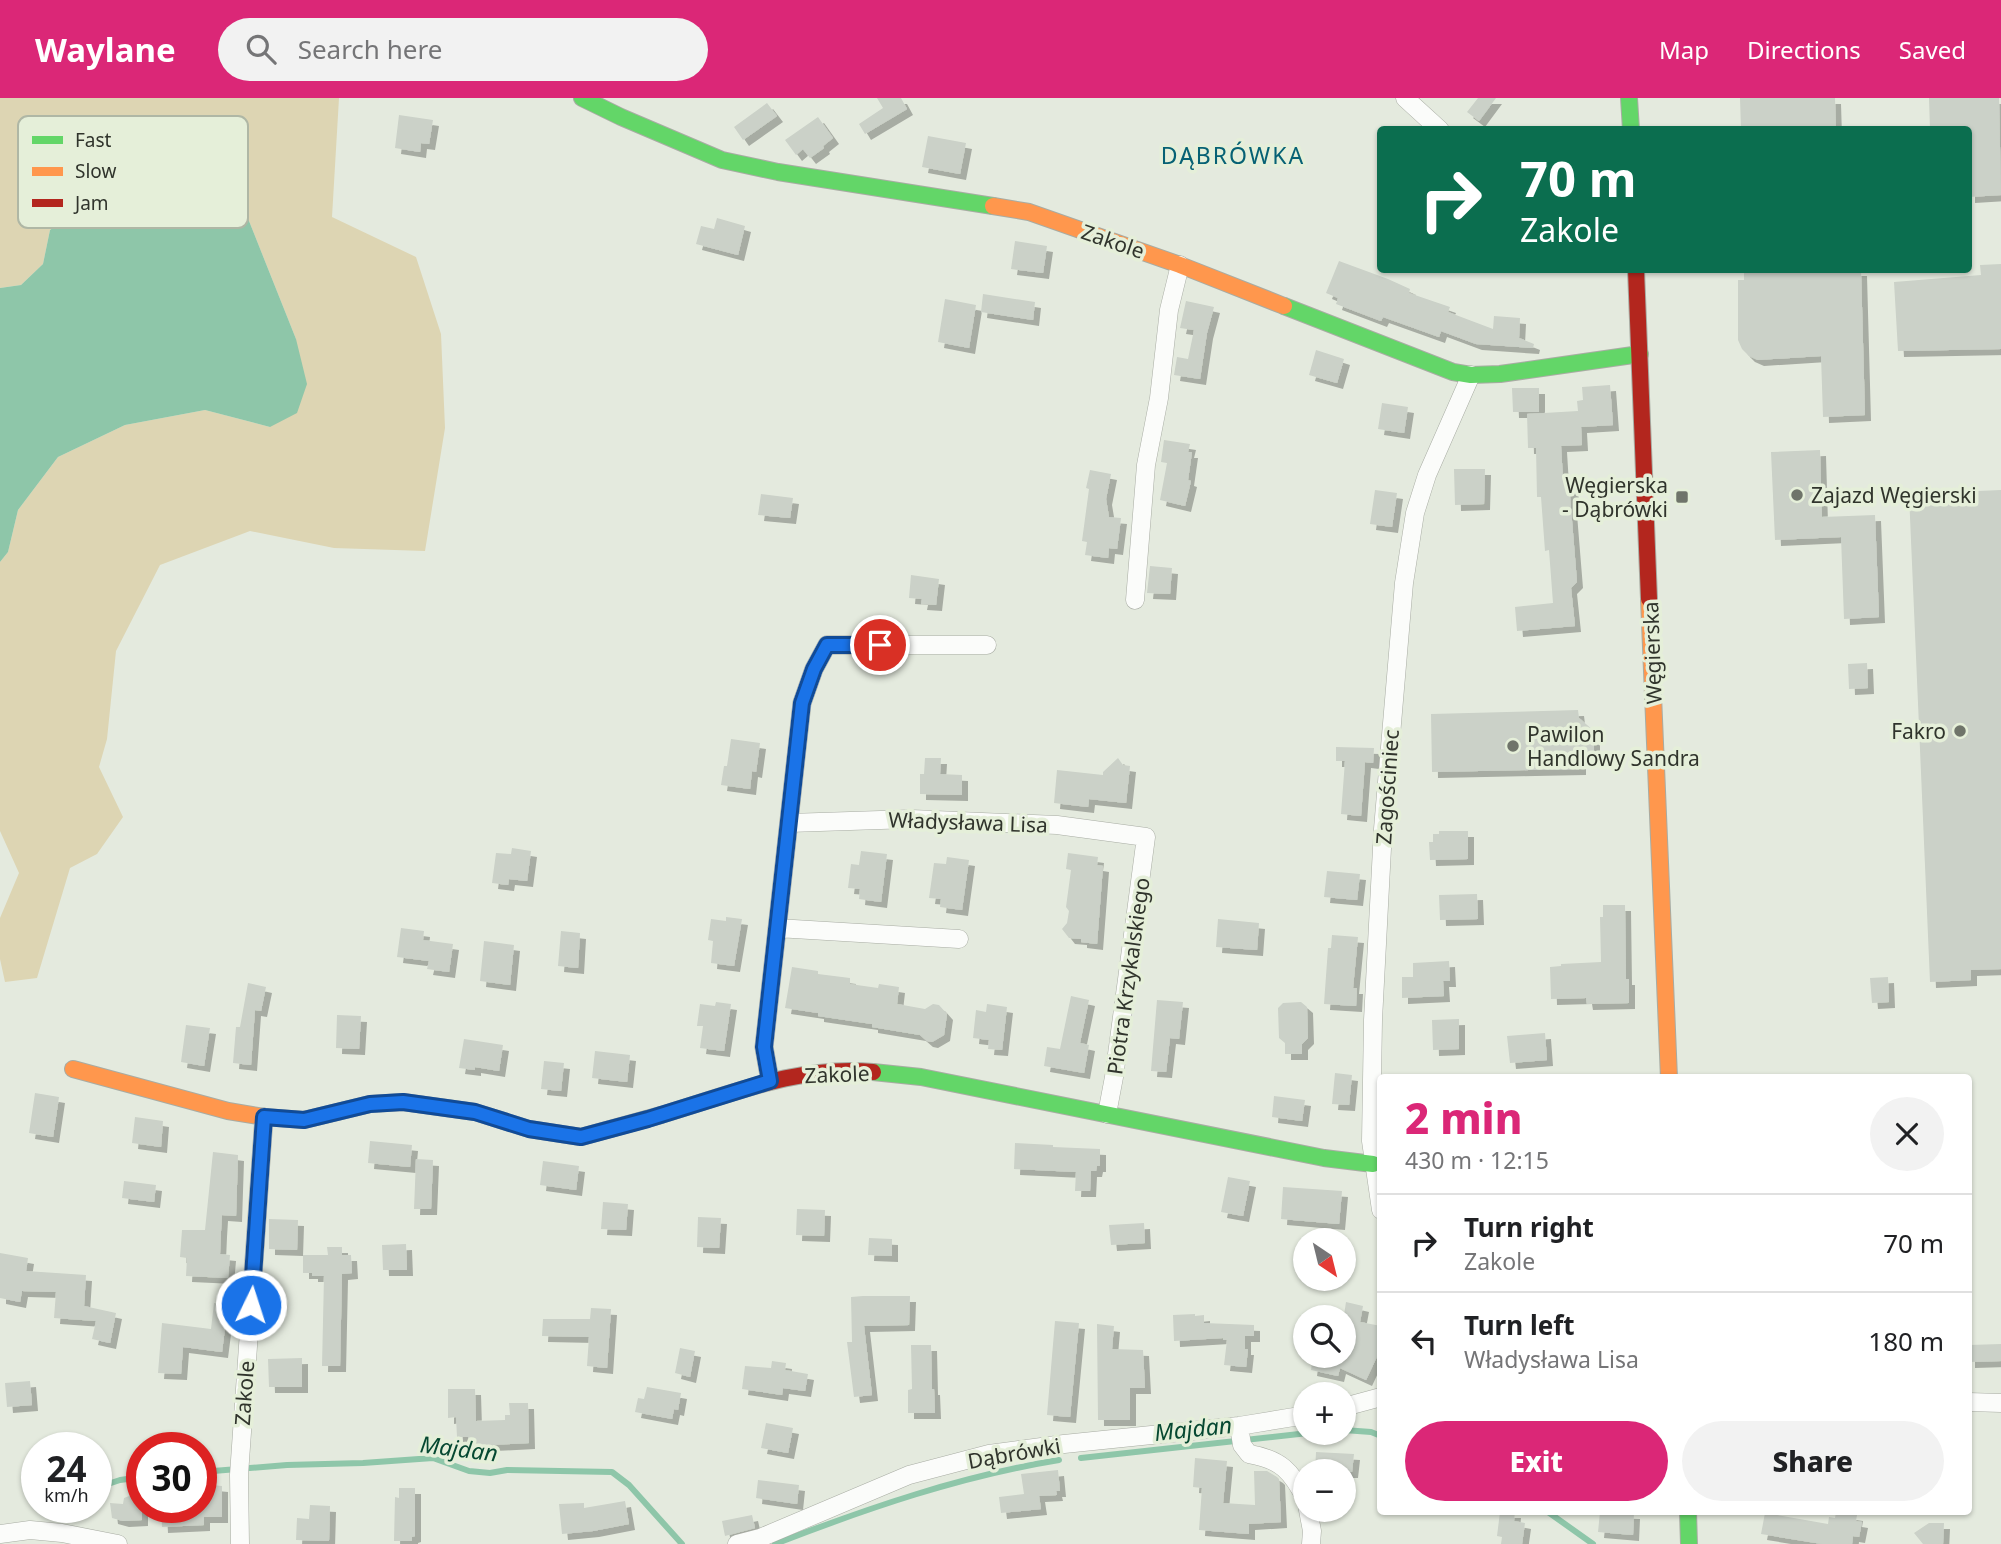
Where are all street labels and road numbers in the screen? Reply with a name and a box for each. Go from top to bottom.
street label: Zakole [1078,217,1148,265]
street label: Węgierska [1636,601,1668,705]
street label: Zagościniec [1369,729,1405,845]
street label: Władysława Lisa [888,805,1048,839]
street label: Piotra Krzykalskiego [1100,876,1156,1076]
street label: Zakole [804,1059,870,1089]
street label: Zakole [228,1360,260,1426]
street label: Dąbrówki [965,1431,1063,1475]

